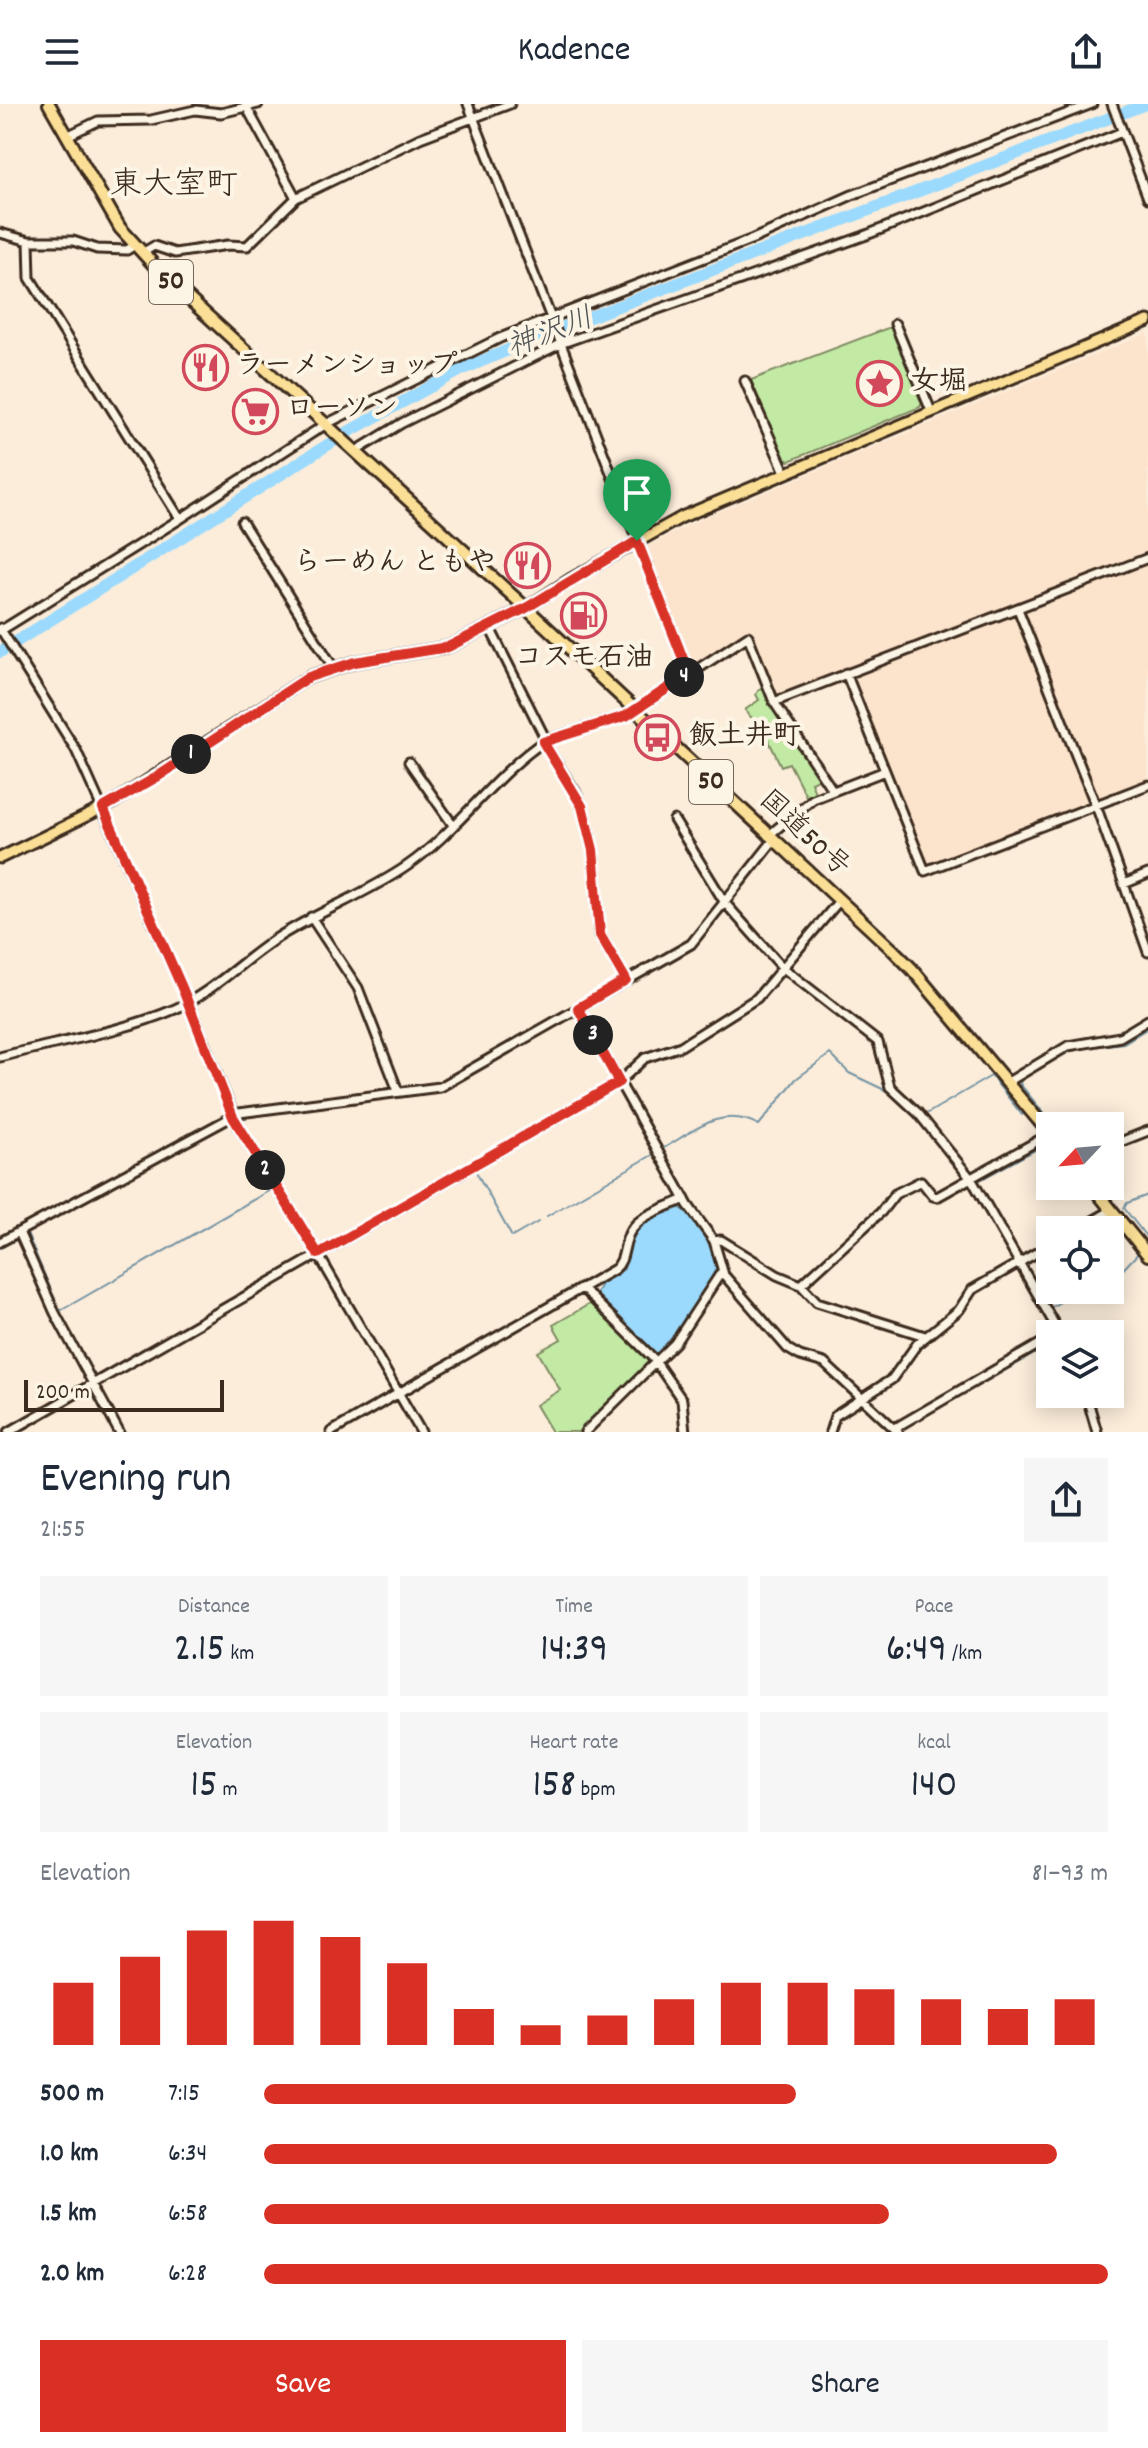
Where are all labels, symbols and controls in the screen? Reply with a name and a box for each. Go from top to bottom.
text: Kadence [517,26,631,78]
icon: menu [40,30,84,74]
icon: share [1064,30,1108,74]
district label: 東大室町 [110,164,238,210]
road number: 50 [149,260,193,304]
water label: 神沢川 [501,299,601,371]
restaurant icon: ラーメンショップ [181,344,229,392]
place label: ラーメンショップ [236,348,458,388]
place icon: 女堀 [856,360,904,408]
place label: 女堀 [911,364,967,404]
supermarket icon: ローソン [231,387,279,435]
place label: ローソン [286,391,398,431]
pin [603,459,671,541]
icon: arrive [615,471,659,515]
restaurant icon: らーめん ともや [503,541,551,589]
place label: らーめん ともや [294,545,496,585]
fuel station icon: コスモ石油 [560,592,608,640]
place label: コスモ石油 [515,640,653,680]
pin: 4 [664,657,704,697]
text: 4 [679,661,689,692]
bus stop icon: 飯土井町 [634,714,682,762]
place label: 飯土井町 [689,718,801,758]
pin: 1 [171,734,211,774]
text: 1 [189,738,193,769]
road number: 50 [689,760,733,804]
street label: 国道50号 [748,782,858,888]
pin: 3 [573,1015,613,1055]
text: 3 [588,1019,598,1050]
north arrow [1036,1112,1124,1200]
map controls [1036,1112,1124,1408]
pin: 2 [245,1150,285,1190]
text: 2 [260,1154,270,1185]
button: locate [1036,1216,1124,1304]
button: layers [1036,1320,1124,1408]
scale bar [24,1376,224,1412]
text: 200 m [36,1378,90,1409]
text: Evening run [40,1450,231,1513]
button: share [1024,1458,1108,1542]
text: 21:55 [40,1512,85,1549]
text: Distance [178,1592,250,1623]
text: Time [555,1592,593,1623]
text: Pace [915,1592,953,1623]
text: 2.15 [174,1623,225,1680]
text: 14:39 [540,1623,608,1680]
text: 6:49 [886,1623,947,1680]
text: km [225,1639,254,1670]
text: /km [947,1639,982,1670]
text: Elevation [176,1728,252,1759]
text: Heart rate [530,1728,618,1759]
text: kcal [917,1728,951,1759]
text: 15 [190,1759,218,1816]
text: 158 [532,1759,576,1816]
text: 140 [910,1759,958,1816]
text: m [218,1775,238,1806]
text: bpm [576,1775,616,1806]
text: Elevation [40,1856,130,1893]
text: 81–93 m [1032,1856,1108,1893]
text: 500 m [40,2076,104,2113]
text: 7:15 [168,2076,200,2113]
text: 1.0 km [40,2136,99,2173]
text: 6:34 [168,2136,207,2173]
text: 1.5 km [40,2196,97,2233]
text: 6:58 [168,2196,208,2233]
text: 2.0 km [40,2256,104,2293]
text: 6:28 [168,2256,207,2293]
button: Save [40,2340,566,2432]
button: Share [582,2340,1108,2432]

